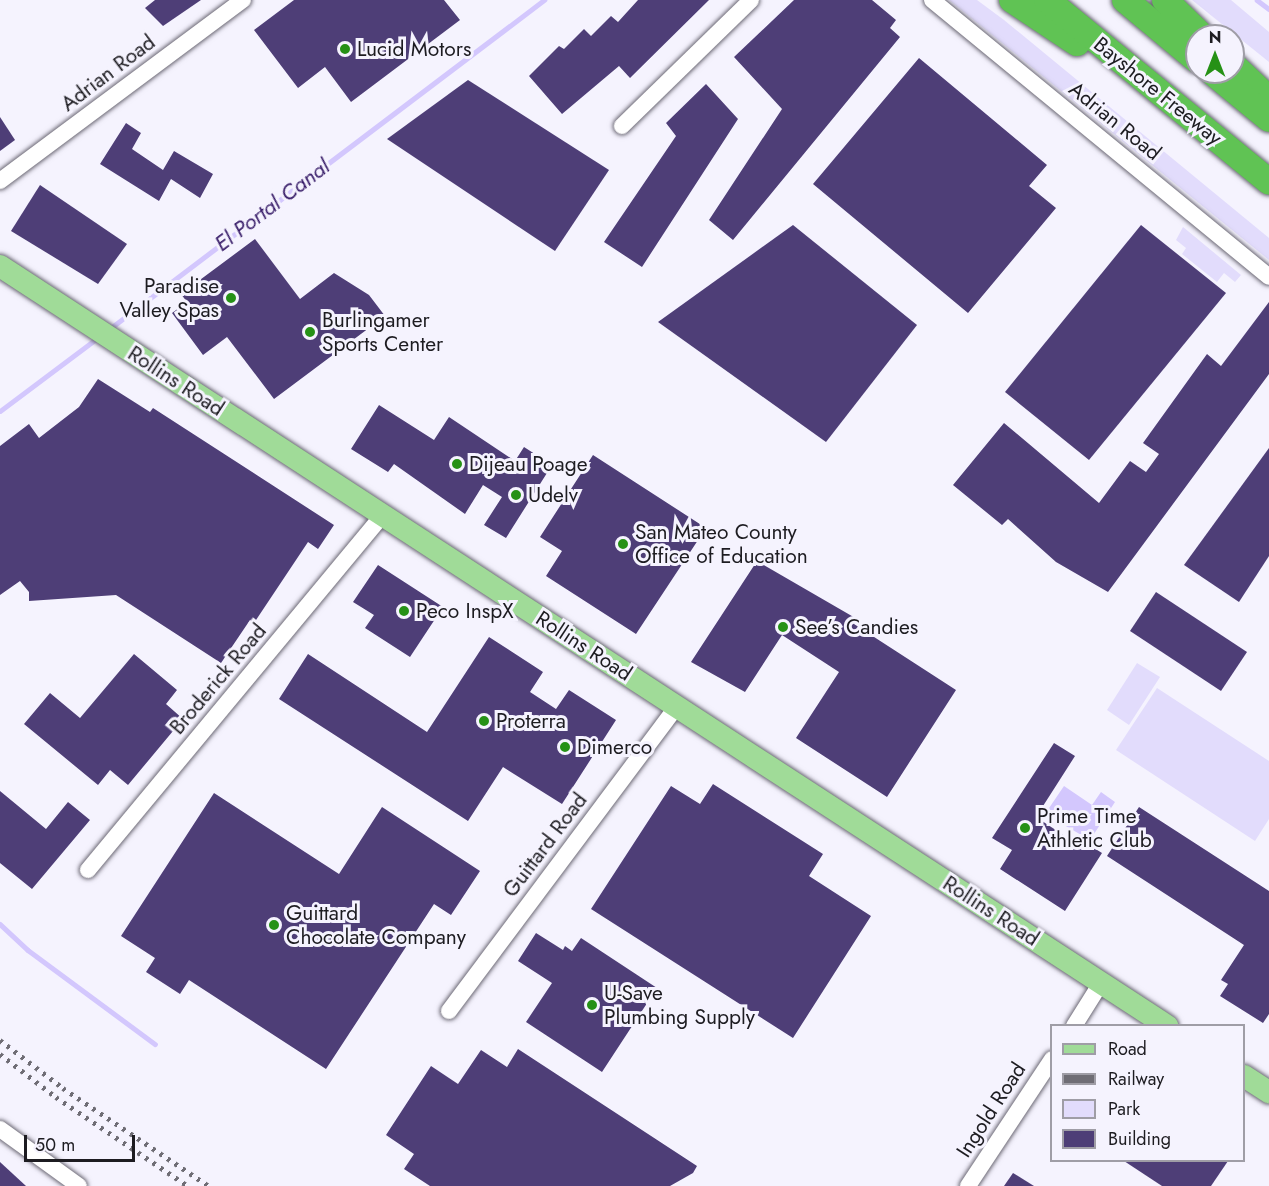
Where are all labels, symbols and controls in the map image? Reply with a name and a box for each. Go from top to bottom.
north arrow [1185,24,1245,84]
text: N [1209,26,1221,49]
street label: Adrian Road [56,29,160,117]
street label: Bayshore Freeway [1089,32,1227,150]
place label: Lucid Motors [357,36,471,62]
marker: Lucid Motors [338,42,352,56]
street label: Adrian Road [1064,76,1166,166]
water label: El Portal Canal [209,153,335,257]
place label: Paradise Valley Spas [119,273,219,323]
marker: Paradise Valley Spas [224,291,238,305]
place label: Burlingamer Sports Center [322,307,443,357]
marker: Burlingamer Sports Center [303,325,317,339]
street label: Rollins Road [123,341,229,421]
place label: Dijeau Poage [469,451,587,477]
marker: Dijeau Poage [450,457,464,471]
place label: Udelv [528,482,578,508]
marker: Udelv [509,488,523,502]
place label: San Mateo County Office of Education [635,519,808,569]
marker: San Mateo County Office of Education [616,537,630,551]
place label: Peco InspX [416,598,514,624]
marker: Peco InspX [397,604,411,618]
street label: Rollins Road [531,606,637,686]
place label: See’s Candies [795,614,918,640]
street label: Broderick Road [165,619,271,739]
marker: See’s Candies [776,620,790,634]
place label: Proterra [496,708,566,734]
marker: Proterra [477,714,491,728]
place label: Dimerco [577,734,652,760]
marker: Dimerco [558,740,572,754]
street label: Guittard Road [498,788,592,902]
place label: Prime Time Athletic Club [1037,803,1152,853]
marker: Prime Time Athletic Club [1018,821,1032,835]
street label: Rollins Road [938,871,1044,951]
place label: Guittard Chocolate Company [286,900,466,950]
marker: Guittard Chocolate Company [267,918,281,932]
place label: U-Save Plumbing Supply [604,980,755,1030]
marker: U-Save Plumbing Supply [585,998,599,1012]
legend [1050,1024,1245,1162]
text: Road [1108,1036,1147,1062]
street label: Ingold Road [951,1058,1031,1162]
text: Railway [1108,1066,1164,1092]
text: Park [1108,1096,1140,1122]
scale bar [27,1123,138,1161]
text: Building [1108,1126,1171,1152]
text: 50 m [35,1132,75,1158]

